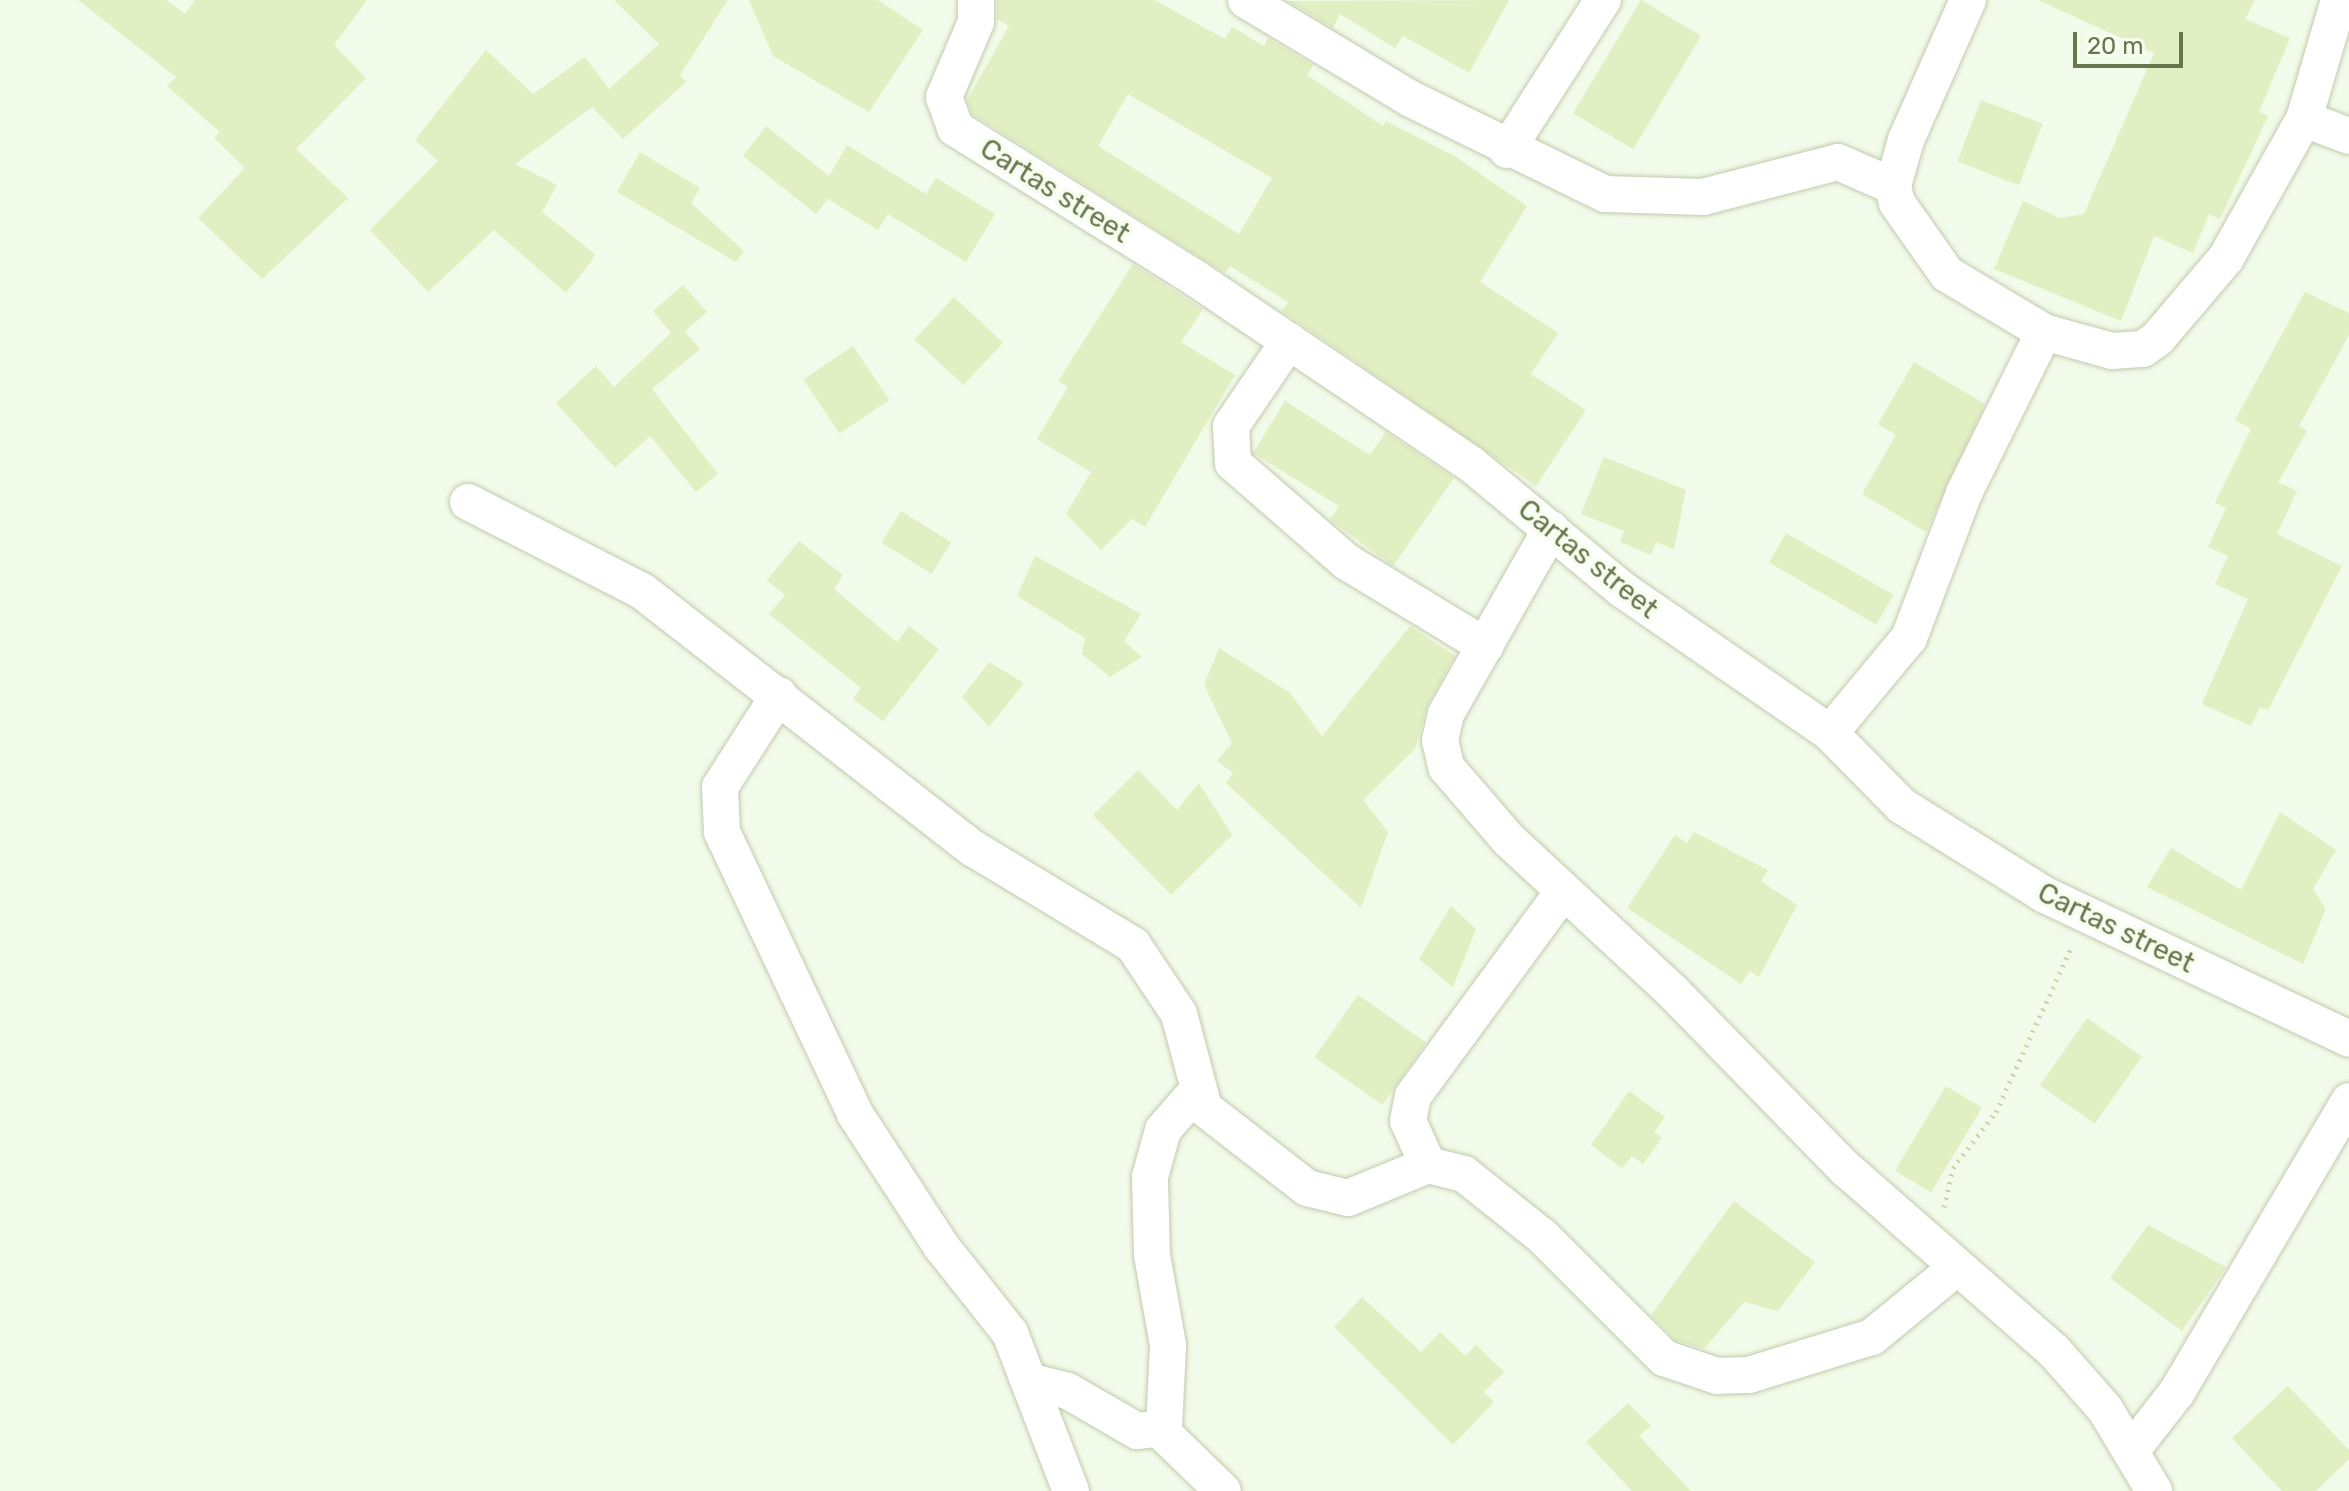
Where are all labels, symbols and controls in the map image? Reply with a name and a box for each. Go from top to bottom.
scale bar [2077,16,2187,66]
text: 20 m [2087,32,2144,60]
street label: Cartas street [974,132,1136,250]
street label: Cartas street [1511,492,1665,626]
street label: Cartas street [2032,876,2200,980]

